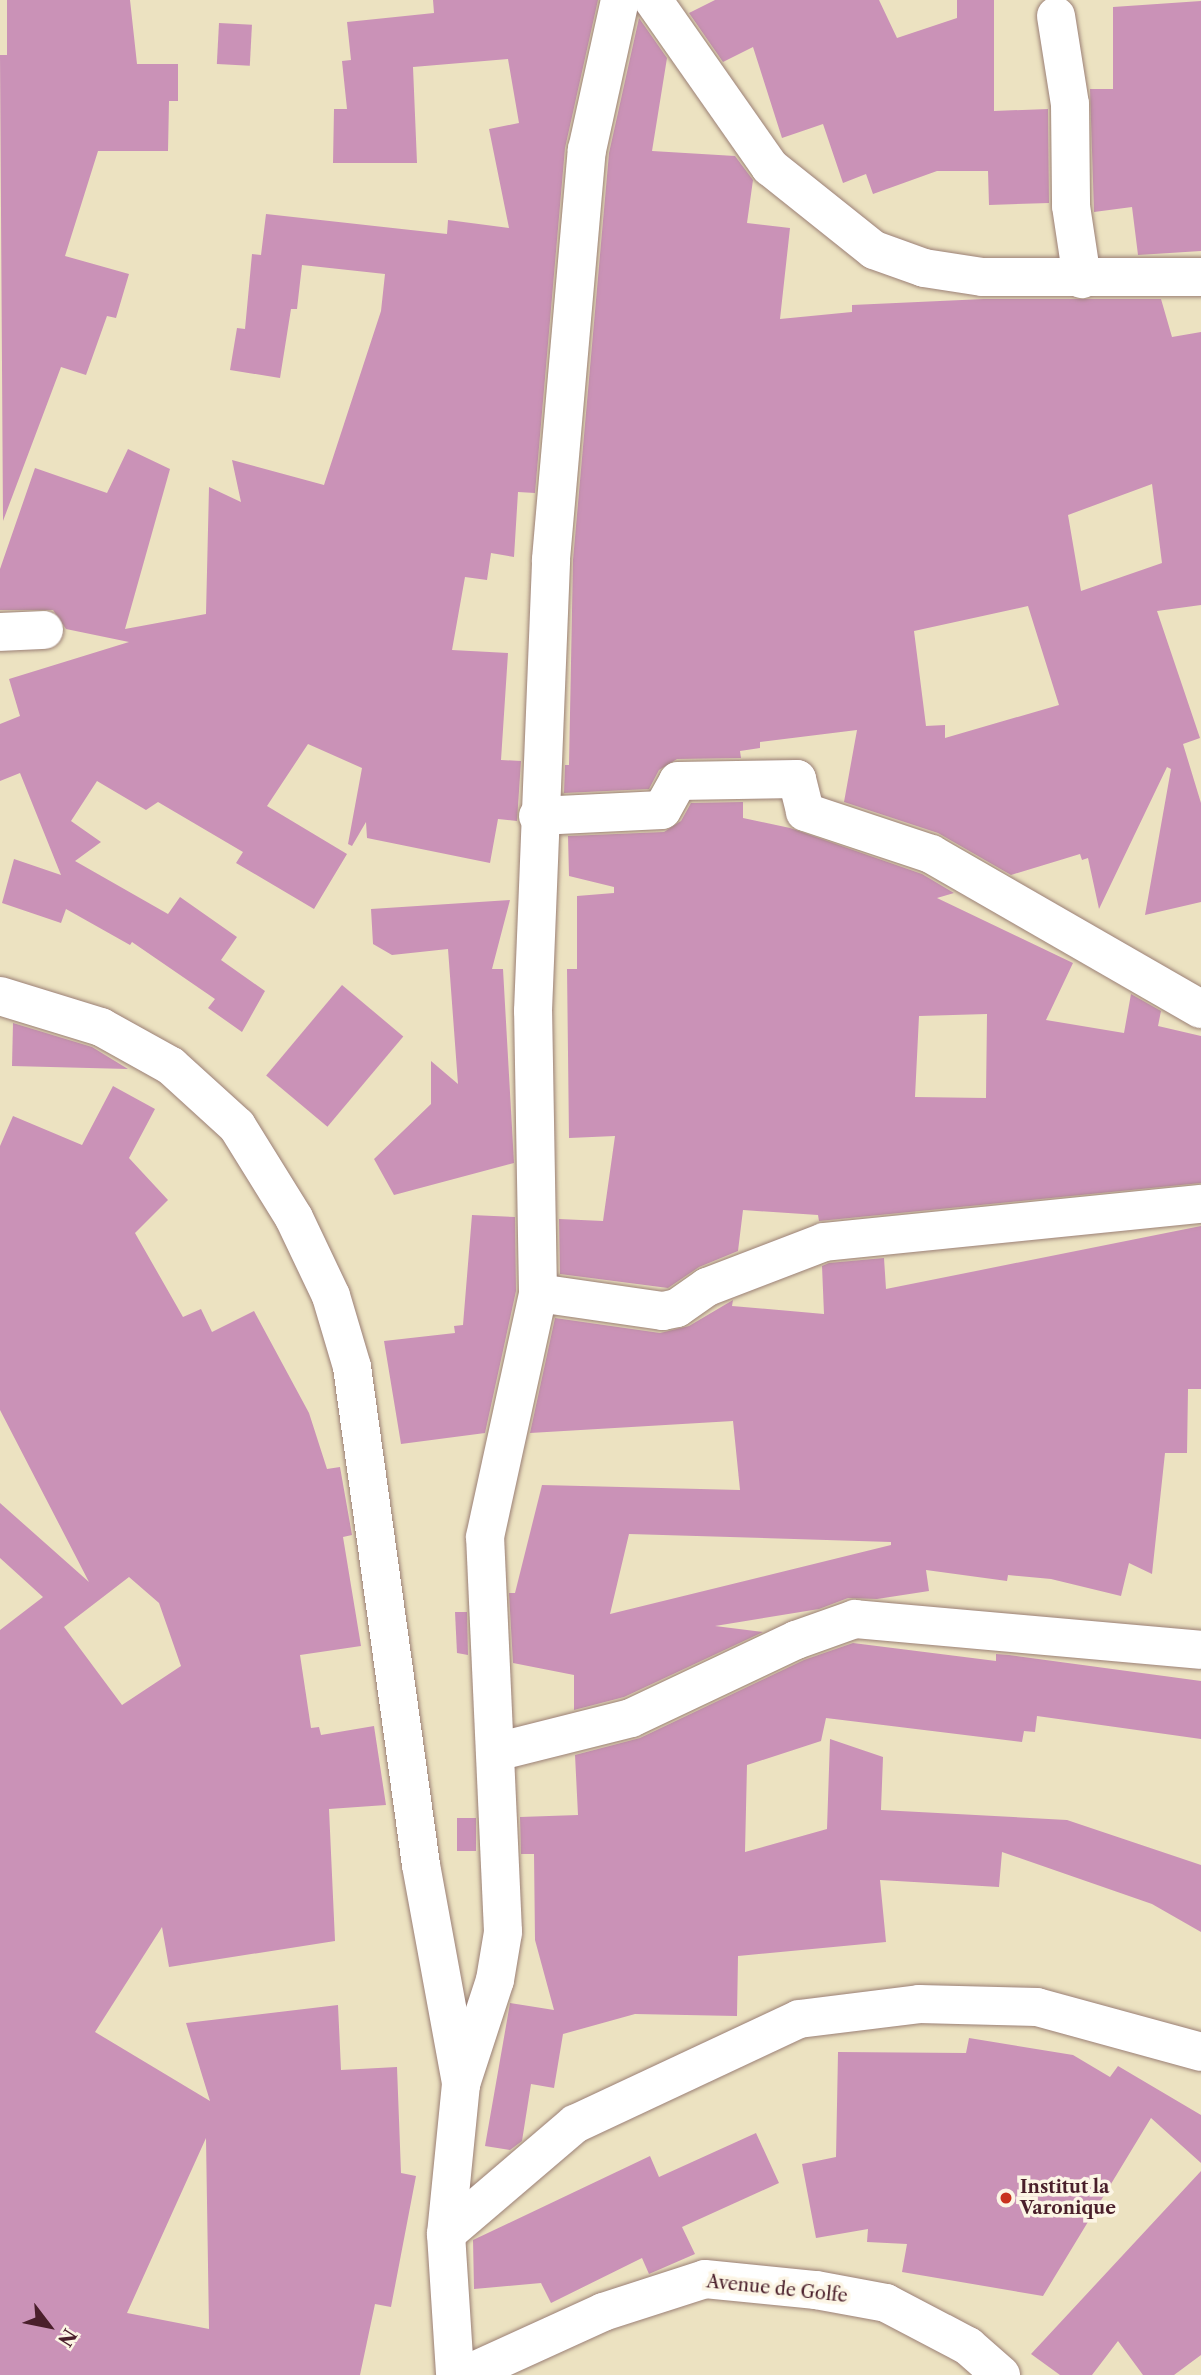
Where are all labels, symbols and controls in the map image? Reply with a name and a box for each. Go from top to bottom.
place label: Institut la Varonique [1020,2177,1116,2220]
marker: Institut la Varonique [998,2190,1014,2206]
street label: Avenue de Golfe [705,2271,849,2307]
north arrow [14,2291,84,2361]
text: N [53,2324,81,2350]

